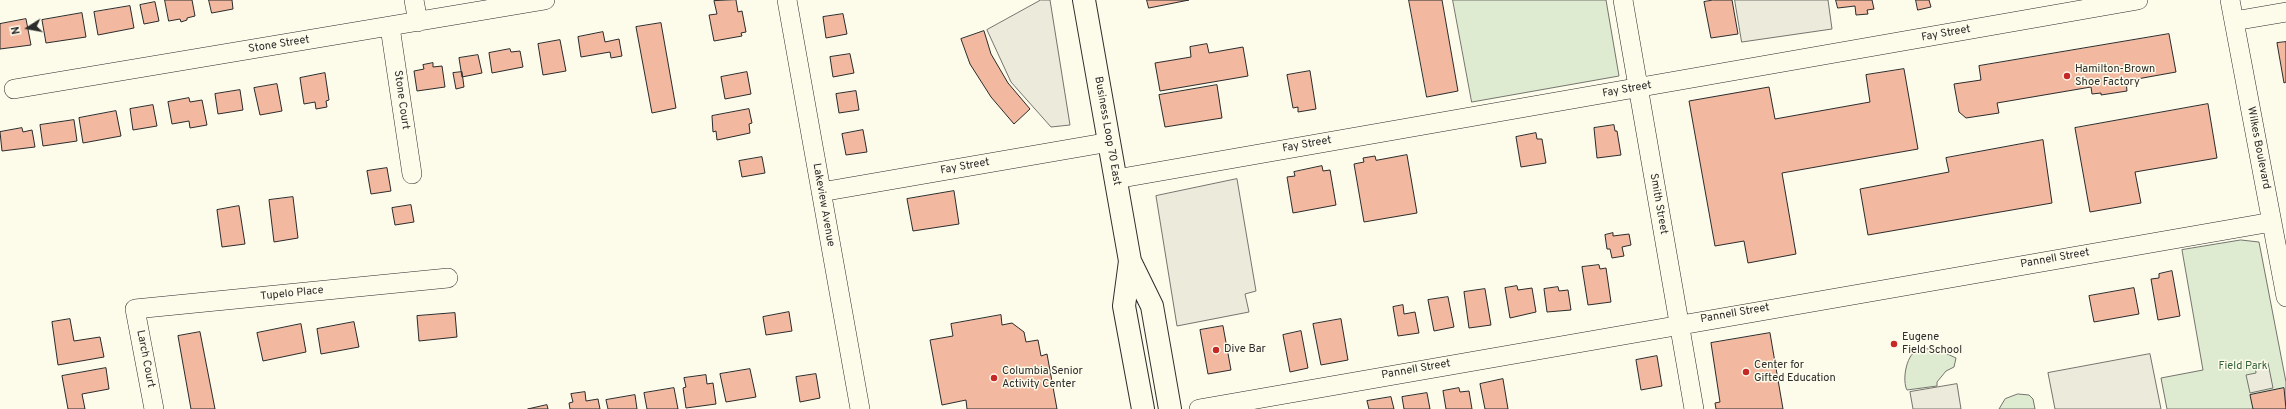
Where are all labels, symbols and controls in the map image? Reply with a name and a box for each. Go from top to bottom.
north arrow [8,8,48,48]
street label: Fay Street [1920,23,1972,45]
text: N [9,25,24,36]
street label: Stone Street [247,34,311,56]
place label: Hamilton-Brown Shoe Factory [2075,63,2155,89]
street label: Stone Court [390,70,412,130]
marker: Hamilton-Brown Shoe Factory [2062,71,2072,81]
street label: Business Loop 70 East [1091,76,1123,186]
street label: Fay Street [1601,79,1653,101]
street label: Wilkes Boulevard [2244,106,2272,190]
street label: Fay Street [1281,134,1333,156]
street label: Fay Street [939,156,991,178]
street label: Lakeview Avenue [809,162,837,248]
street label: Smith Street [1646,172,1670,236]
street label: Pannell Street [2019,246,2091,272]
street label: Tupelo Place [260,284,324,304]
street label: Pannell Street [1699,301,1771,327]
street label: Larch Court [133,329,157,389]
place label: Eugene Field School [1902,331,1962,357]
marker: Eugene Field School [1889,339,1899,349]
place label: Dive Bar [1224,343,1266,357]
marker: Dive Bar [1211,345,1221,355]
street label: Pannell Street [1380,357,1452,383]
place label: Center for Gifted Education [1754,359,1836,385]
park label: Field Park [2218,360,2268,374]
place label: Columbia Senior Activity Center [1002,365,1083,391]
marker: Center for Gifted Education [1741,367,1751,377]
marker: Columbia Senior Activity Center [989,373,999,383]

